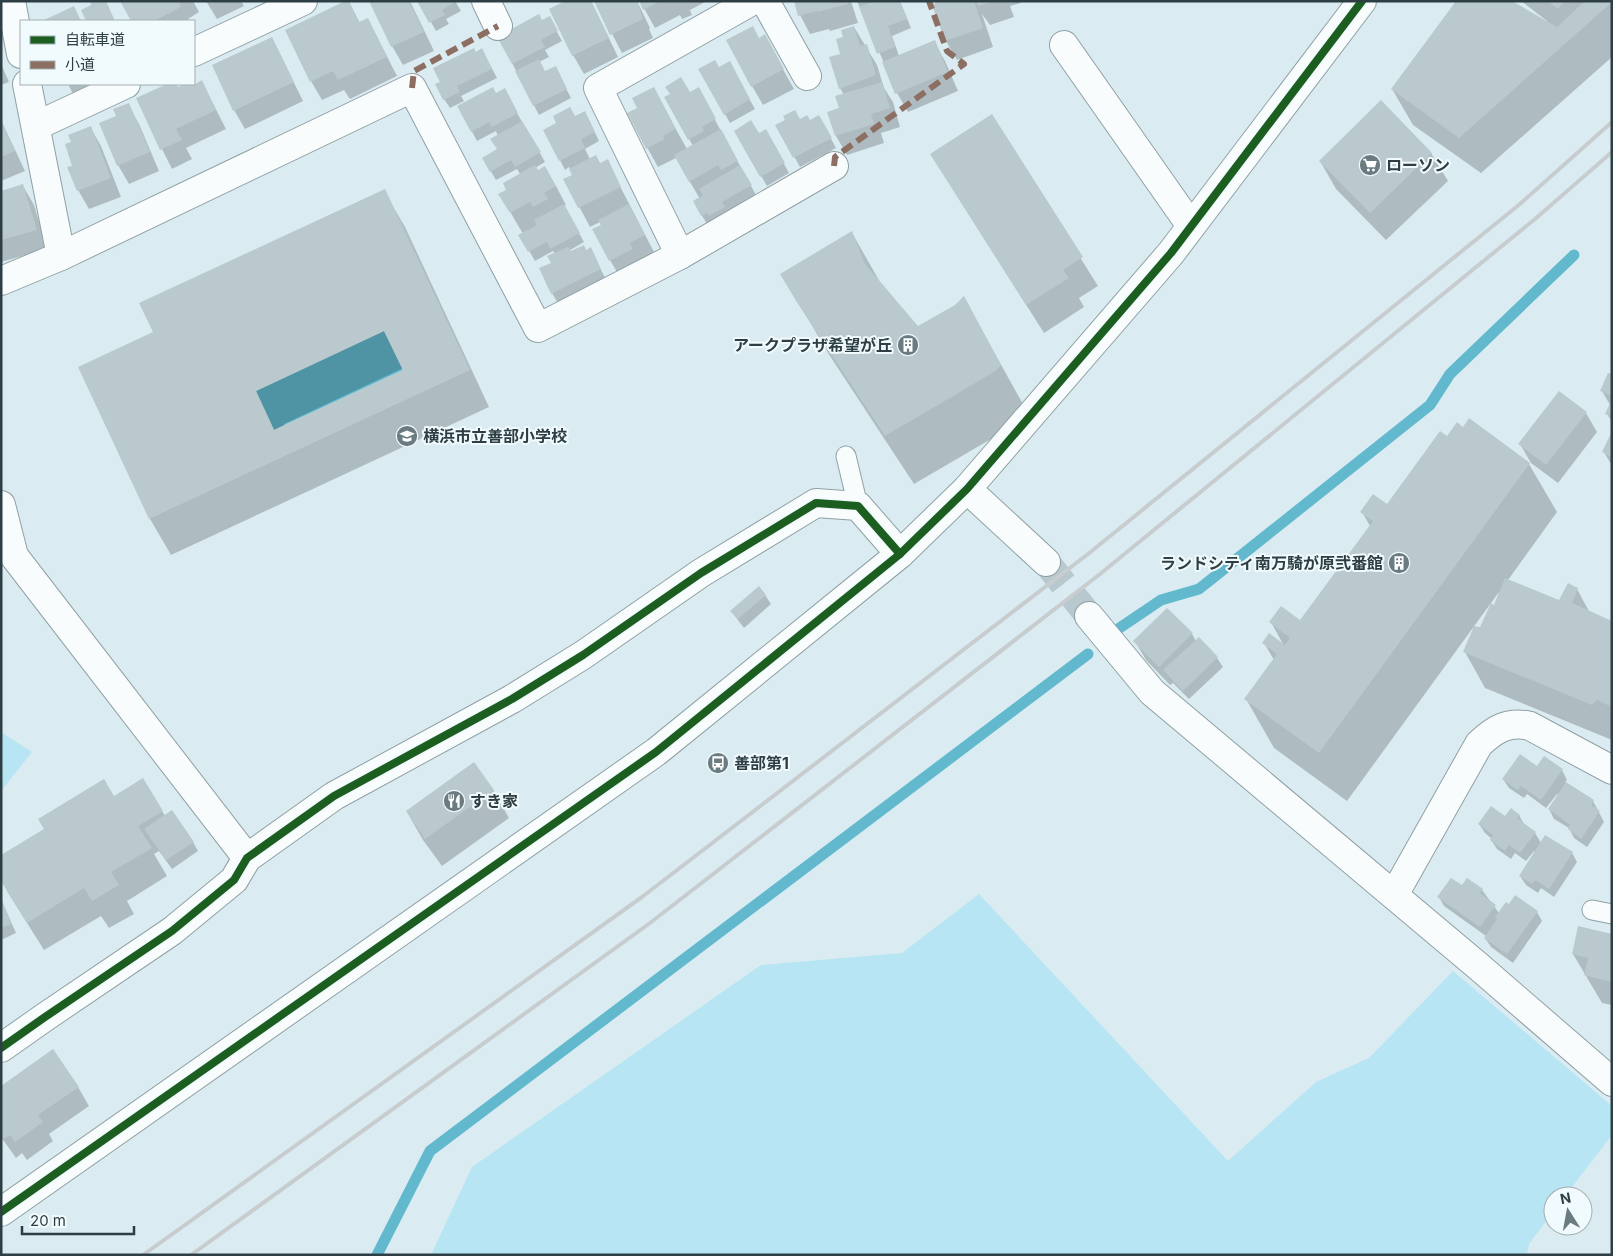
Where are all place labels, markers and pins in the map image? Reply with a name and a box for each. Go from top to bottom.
supermarket icon: ローソン [1358,153,1382,177]
place label: ローソン [1386,155,1450,175]
building icon: アークプラザ希望が丘 [896,333,920,357]
place label: アークプラザ希望が丘 [733,335,892,355]
school or university icon: 横浜市立善部小学校 [395,424,419,448]
place label: 横浜市立善部小学校 [423,426,567,446]
building icon: ランドシティ南万騎が原弐番館 [1387,551,1411,575]
place label: ランドシティ南万騎が原弐番館 [1160,553,1383,573]
bus stop icon: 善部第1 [706,751,730,775]
place label: 善部第1 [734,753,789,773]
restaurant icon: すき家 [442,789,466,813]
place label: すき家 [470,791,518,811]

